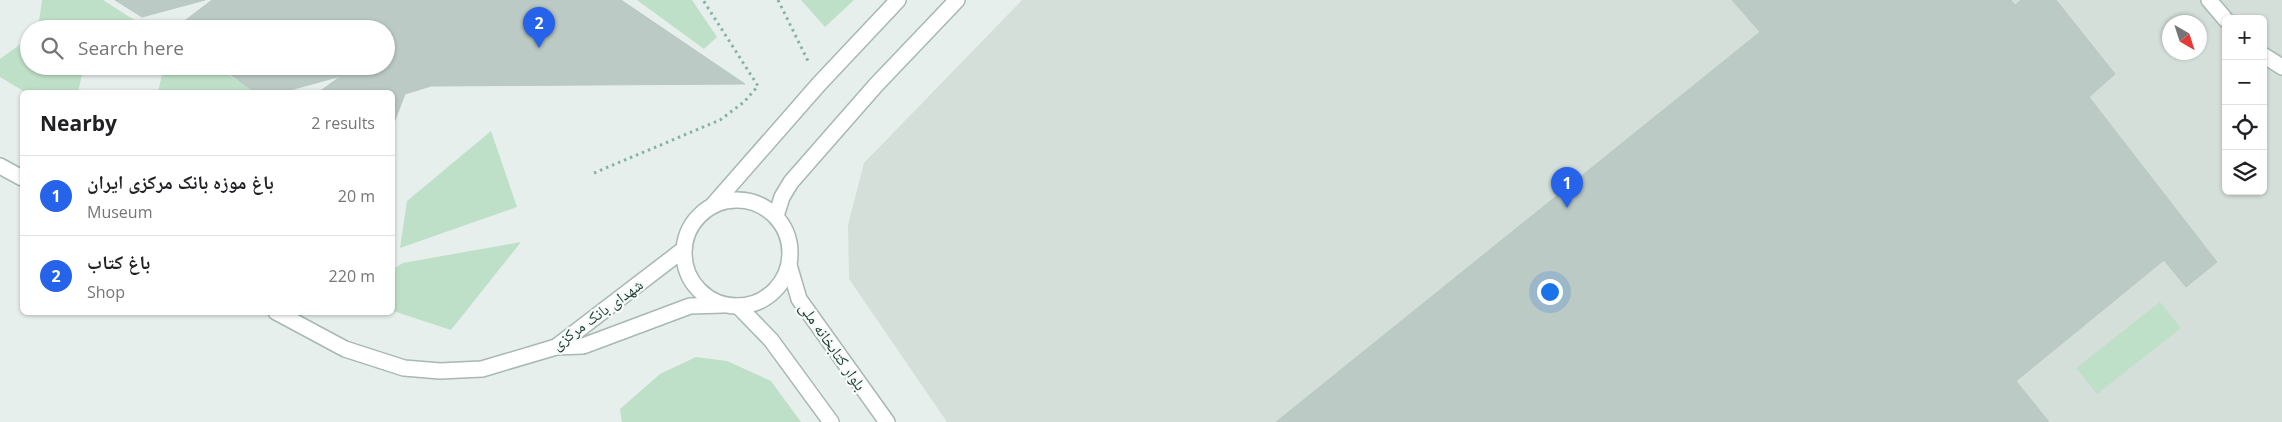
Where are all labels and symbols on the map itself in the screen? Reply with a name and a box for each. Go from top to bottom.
pin: 2 [523,7,555,48]
north arrow [2162,15,2207,60]
pin: 1 [1551,167,1583,208]
street label: شهدای بانک مرکزی [547,273,647,355]
your location [1537,279,1563,305]
street label: بلوار کتابخانه ملی [794,297,872,395]

